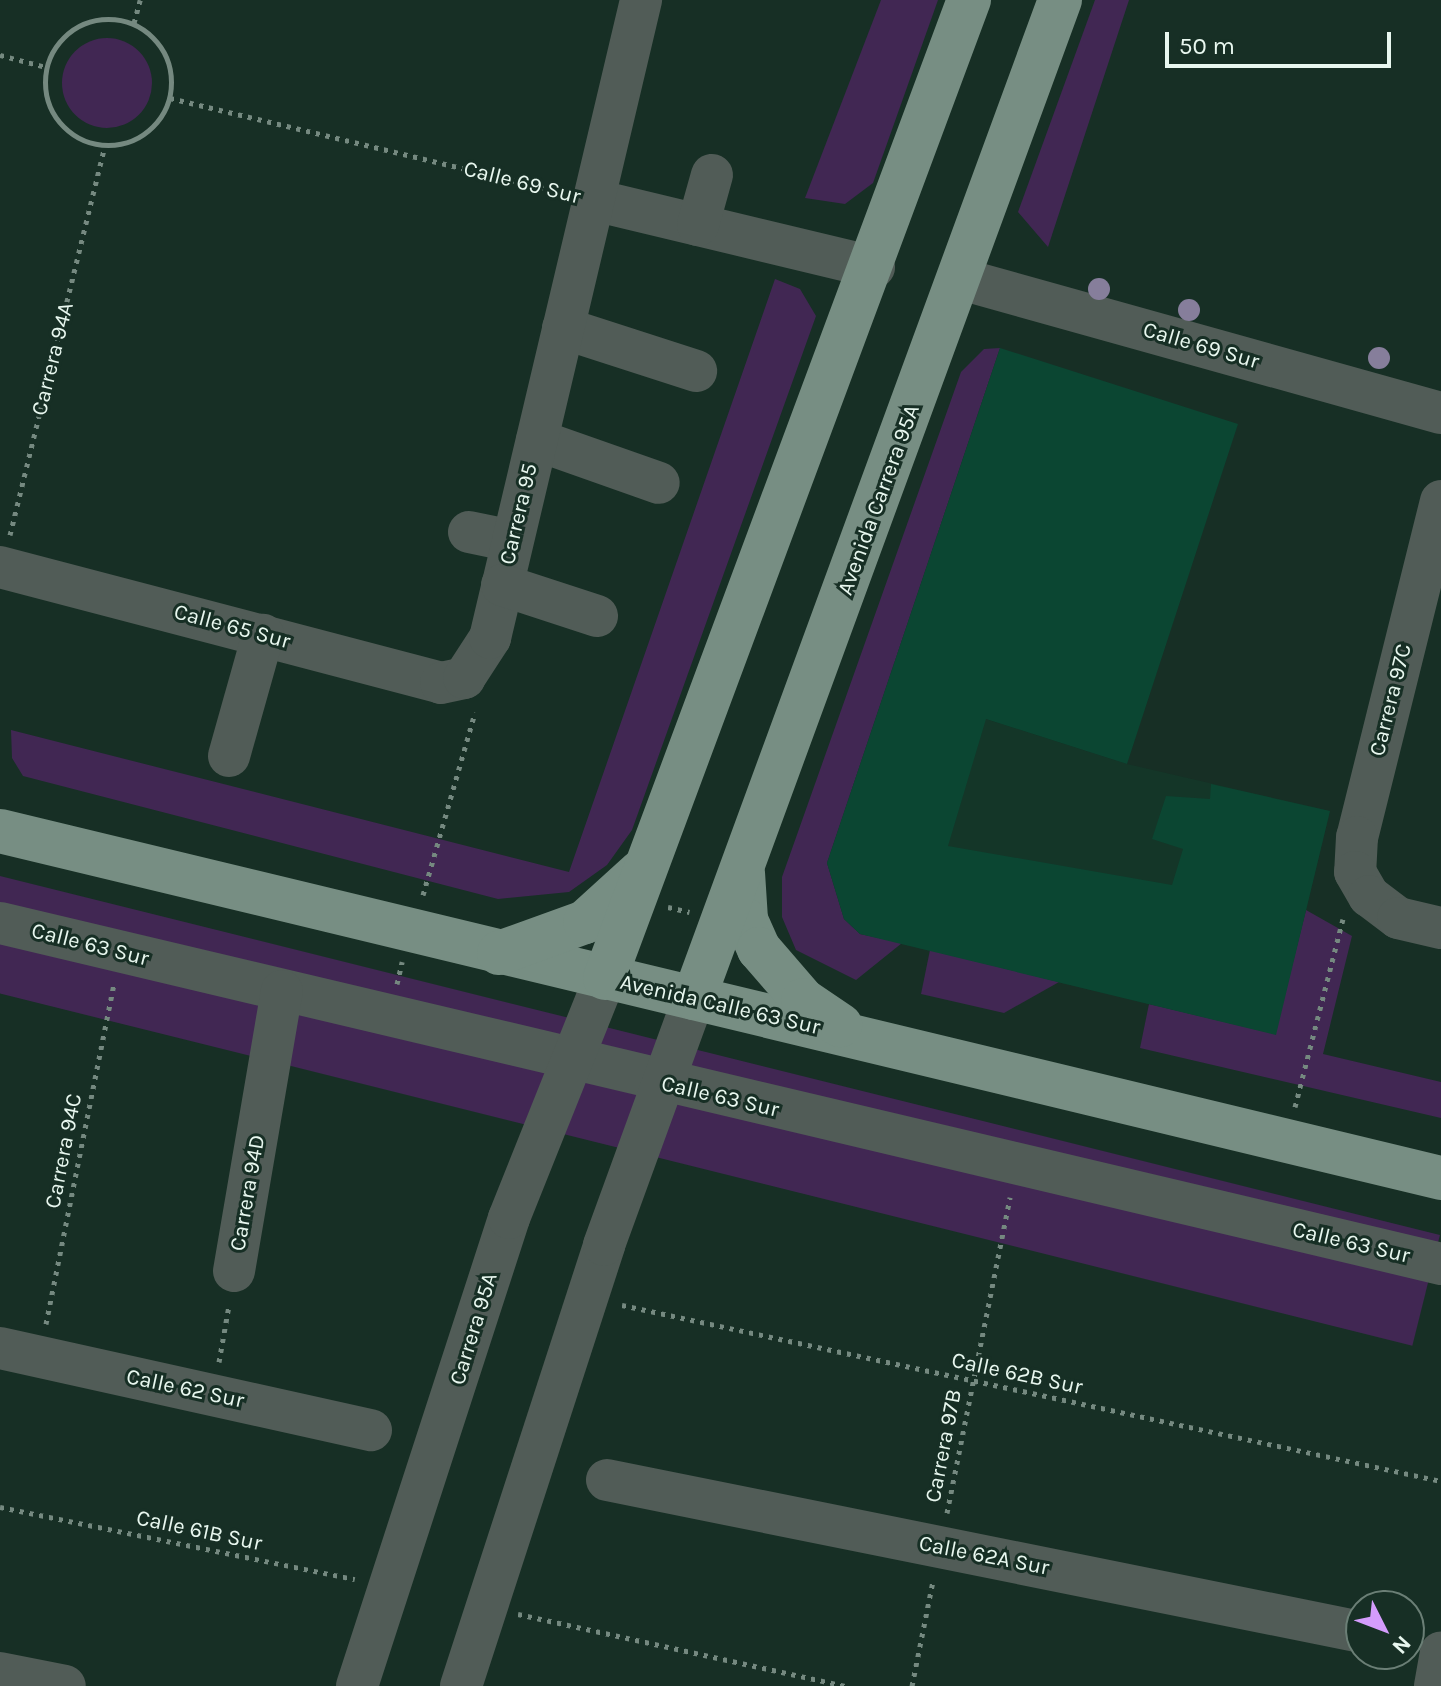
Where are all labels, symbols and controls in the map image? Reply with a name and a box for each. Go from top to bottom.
scale bar [1169,16,1395,66]
text: 50 m [1179,32,1235,60]
street label: Calle 69 Sur [461,156,583,210]
street label: Carrera 94A [26,300,80,418]
street label: Calle 69 Sur [1140,317,1262,375]
street label: Avenida Carrera 95A [832,401,926,599]
street label: Carrera 95 [495,461,543,567]
street label: Calle 65 Sur [171,599,293,655]
street label: Carrera 97C [1364,641,1418,759]
street label: Calle 63 Sur [29,918,151,972]
street label: Avenida Calle 63 Sur [617,969,823,1041]
street label: Calle 63 Sur [659,1071,781,1123]
street label: Carrera 94C [40,1091,88,1211]
street label: Carrera 94D [225,1133,271,1253]
street label: Calle 63 Sur [1290,1217,1412,1269]
street label: Carrera 95A [444,1270,504,1388]
street label: Calle 62B Sur [949,1347,1085,1401]
street label: Calle 62 Sur [124,1364,246,1414]
street label: Carrera 97B [920,1387,968,1505]
street label: Calle 61B Sur [134,1505,264,1557]
street label: Calle 62A Sur [917,1530,1051,1582]
north arrow [1345,1590,1425,1670]
text: N [1386,1630,1416,1659]

